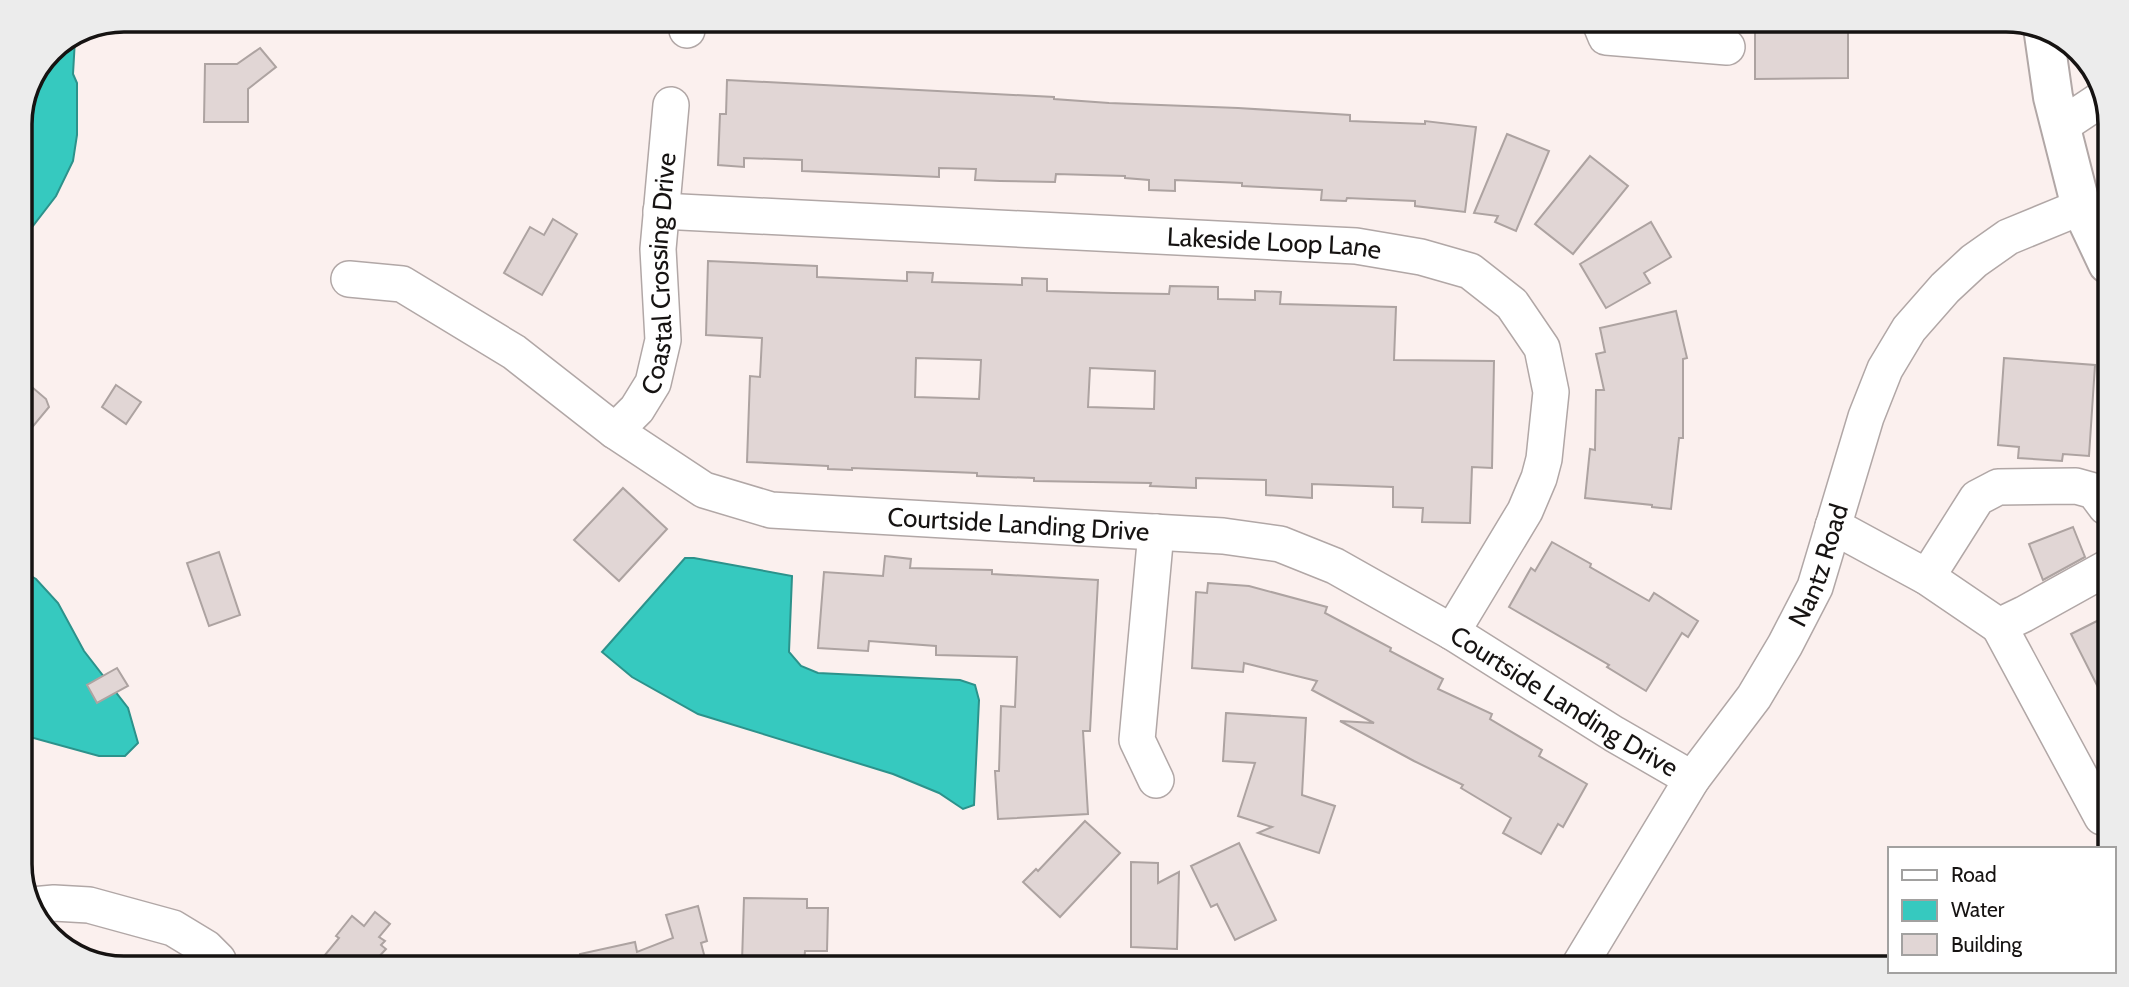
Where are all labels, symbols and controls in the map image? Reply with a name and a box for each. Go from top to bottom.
street label: Coastal Crossing Drive [633,151,683,401]
street label: Lakeside Loop Lane [1166,220,1384,266]
street label: Nantz Road [1781,500,1855,632]
street label: Courtside Landing Drive [887,501,1150,548]
street label: Courtside Landing Drive [1444,619,1684,784]
legend [1888,847,2115,973]
text: Road [1951,862,1997,887]
text: Water [1951,897,2005,922]
text: Building [1951,932,2023,957]

